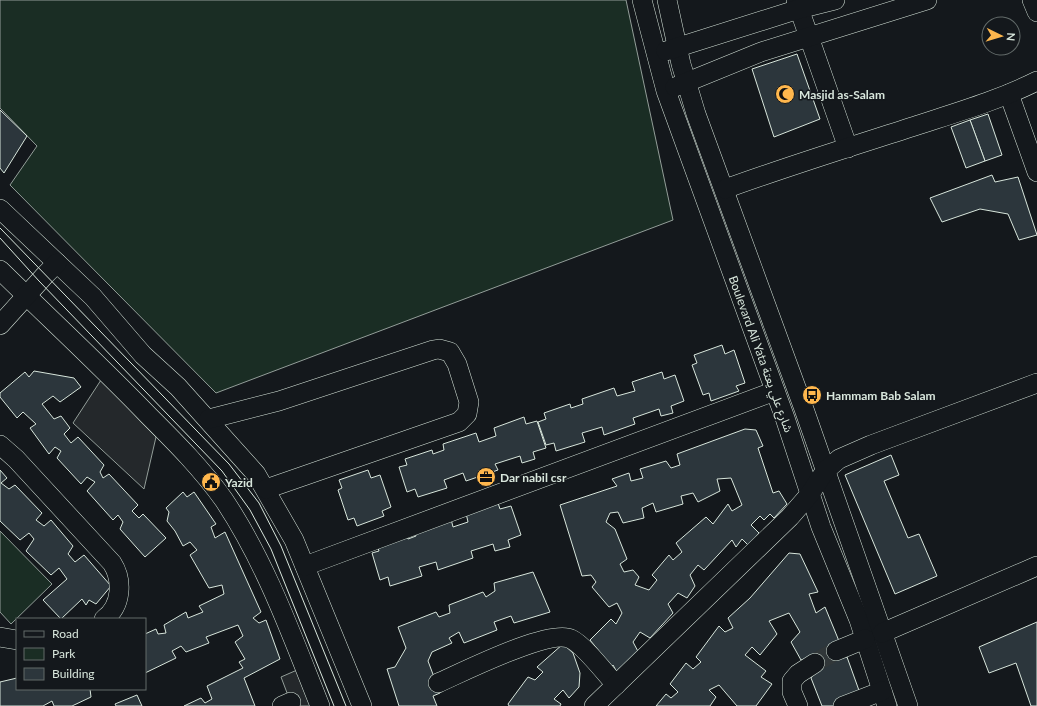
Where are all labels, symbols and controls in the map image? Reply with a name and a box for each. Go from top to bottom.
north arrow [981,16,1021,56]
text: N [1005,32,1018,42]
mosque icon: Masjid as-Salam [774,83,796,105]
place label: Masjid as-Salam [799,87,885,102]
street label: Boulevard Ali Yata شارع علي يعتة [723,274,796,435]
bus stop icon: Hammam Bab Salam [801,384,823,406]
place label: Hammam Bab Salam [826,388,936,403]
office icon: Dar nabil csr [475,466,497,488]
place label: Dar nabil csr [500,470,567,485]
public building icon: Yazid [200,471,222,493]
place label: Yazid [224,475,253,490]
legend [16,618,146,690]
text: Road [52,626,79,641]
text: Park [52,646,76,661]
text: Building [52,666,95,681]

